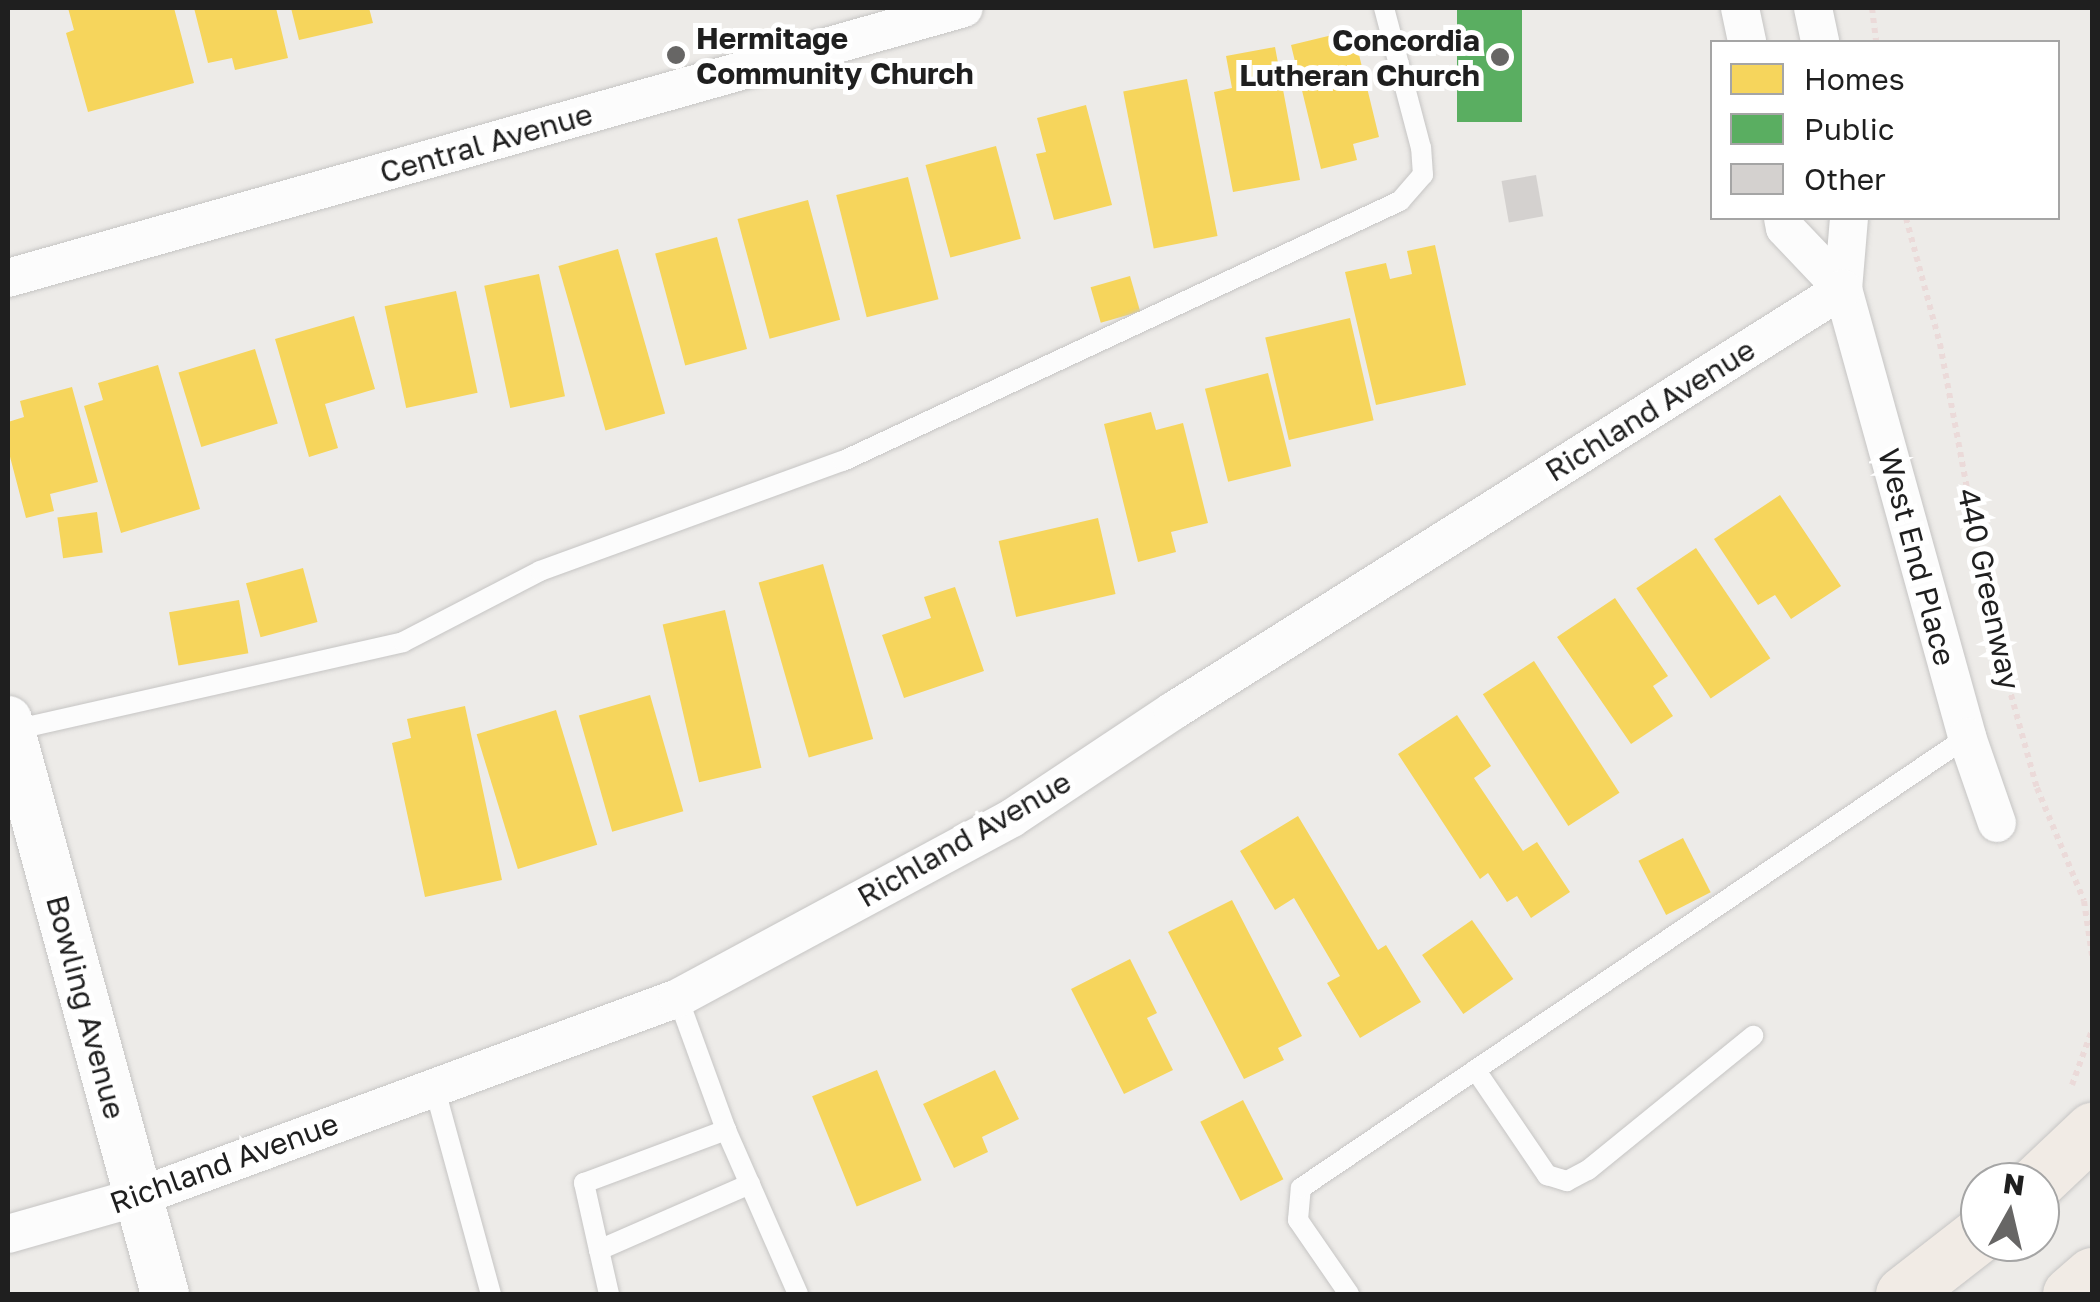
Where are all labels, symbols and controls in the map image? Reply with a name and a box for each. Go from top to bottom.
place label: Hermitage Community Church [696,20,974,90]
place label: Concordia Lutheran Church [1239,22,1480,92]
legend [1710,40,2060,220]
marker: Hermitage Community Church [665,44,687,66]
marker: Concordia Lutheran Church [1489,46,1511,68]
text: Homes [1804,61,1905,97]
street label: Central Avenue [376,95,596,191]
text: Public [1804,111,1894,147]
text: Other [1804,161,1886,197]
street label: Richland Avenue [1539,331,1761,489]
street label: West End Place [1871,445,1963,669]
street label: 440 Greenway [1950,485,2028,693]
street label: Richland Avenue [851,763,1077,915]
street label: Bowling Avenue [39,891,133,1123]
street label: Richland Avenue [105,1105,343,1221]
north arrow [1960,1162,2060,1262]
text: N [2001,1166,2027,1202]

